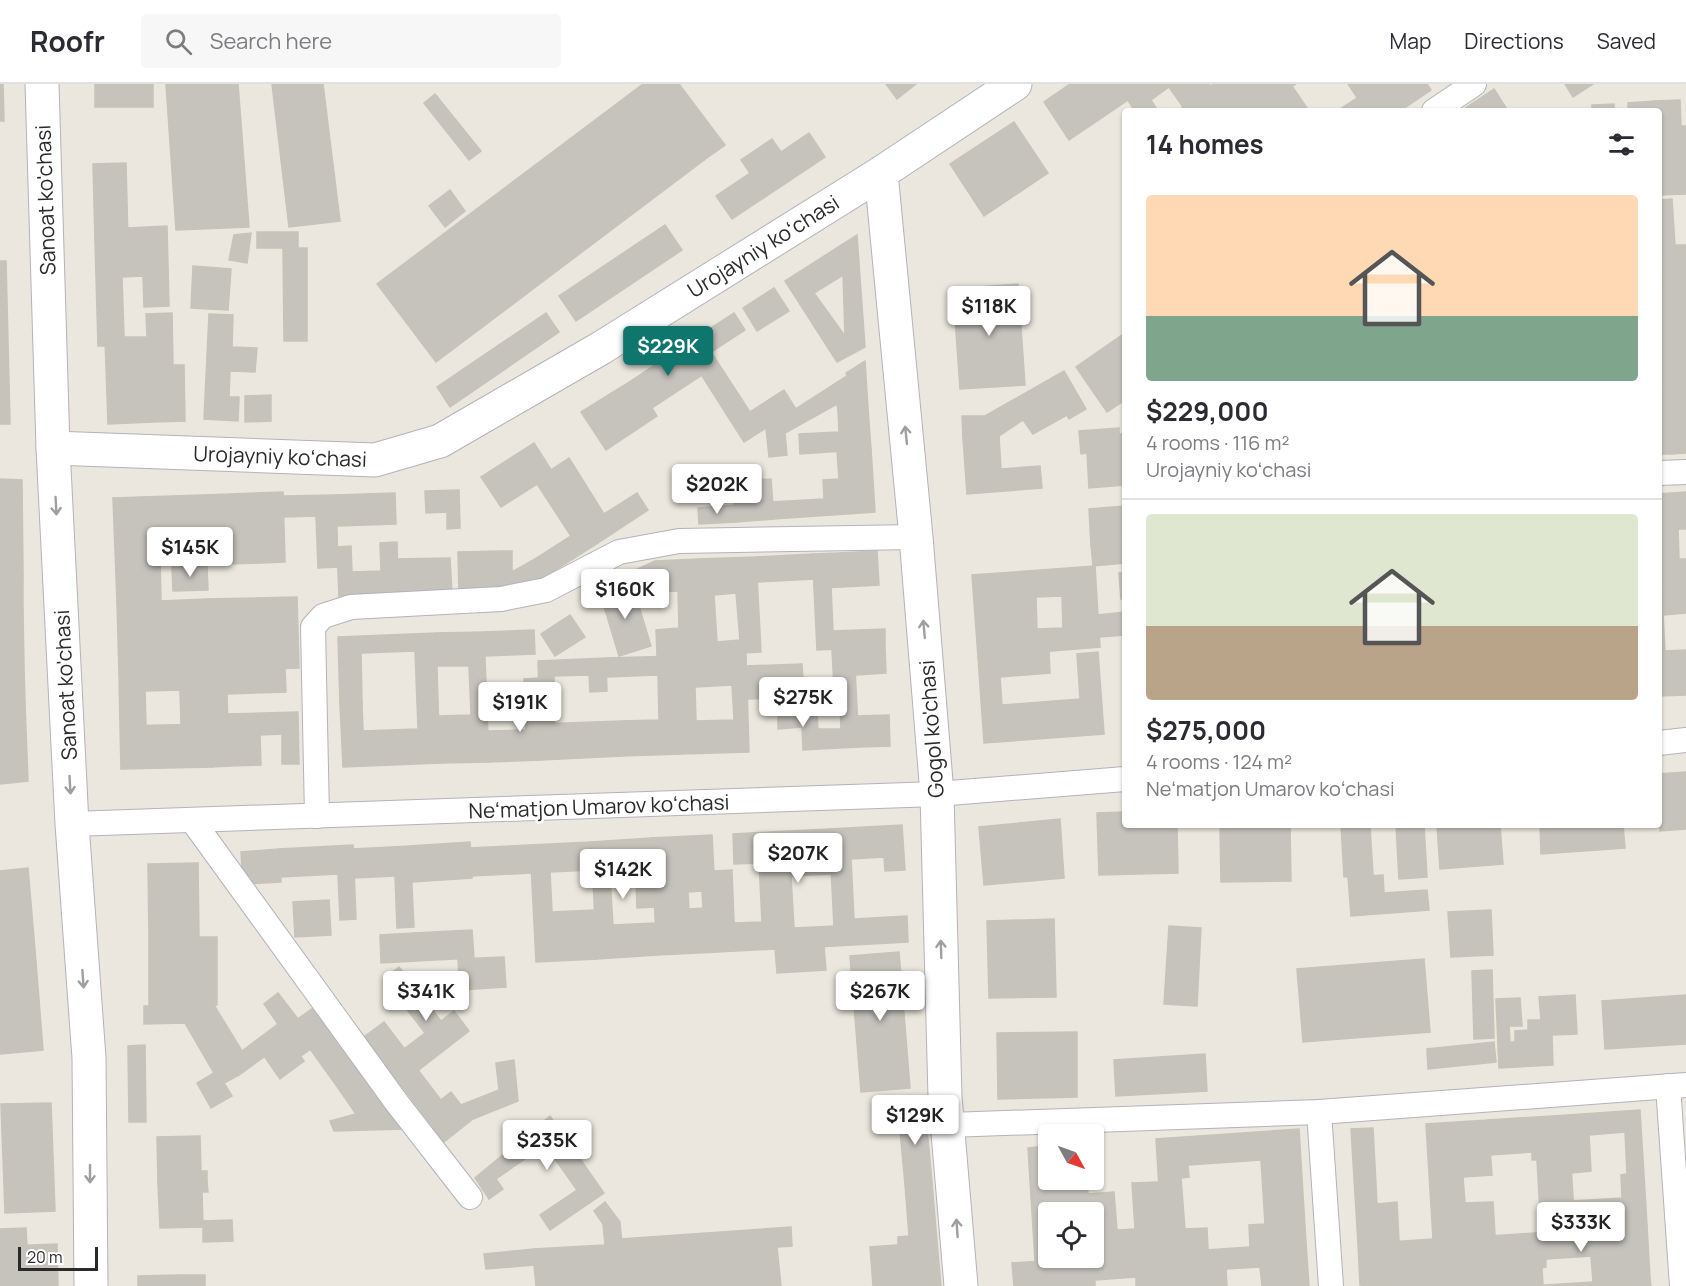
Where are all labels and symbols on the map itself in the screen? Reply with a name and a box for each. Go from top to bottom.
street label: Sanoat ko'chasi [28,124,62,276]
street label: Urоjayniy koʻchasi [682,188,844,304]
pin: $118K [947,286,1031,337]
pin: $229K [626,326,710,377]
one-way arrow [900,425,911,445]
street label: Urоjayniy koʻchasi [193,439,367,473]
pin: $202K [675,464,759,515]
one-way arrow [51,496,62,516]
pin: $145K [148,527,232,578]
pin: $160K [583,569,667,620]
street label: Sanoat ko'chasi [47,609,83,761]
one-way arrow [918,619,929,639]
street label: Gogol ko'chasi [912,659,950,799]
pin: $275K [761,677,845,728]
pin: $191K [478,682,562,733]
one-way arrow [64,774,75,794]
street label: Neʻmatjon Umarov koʻchasi [468,787,730,825]
pin: $207K [756,833,840,884]
pin: $142K [581,849,665,900]
one-way arrow [935,940,947,960]
one-way arrow [78,969,89,989]
pin: $341K [384,971,468,1022]
pin: $267K [838,971,922,1022]
pin: $129K [873,1095,957,1146]
pin: $235K [505,1120,589,1171]
north arrow [1038,1124,1104,1190]
one-way arrow [84,1164,96,1184]
pin: $333K [1539,1202,1623,1253]
one-way arrow [951,1218,962,1238]
scale bar [18,1244,98,1272]

